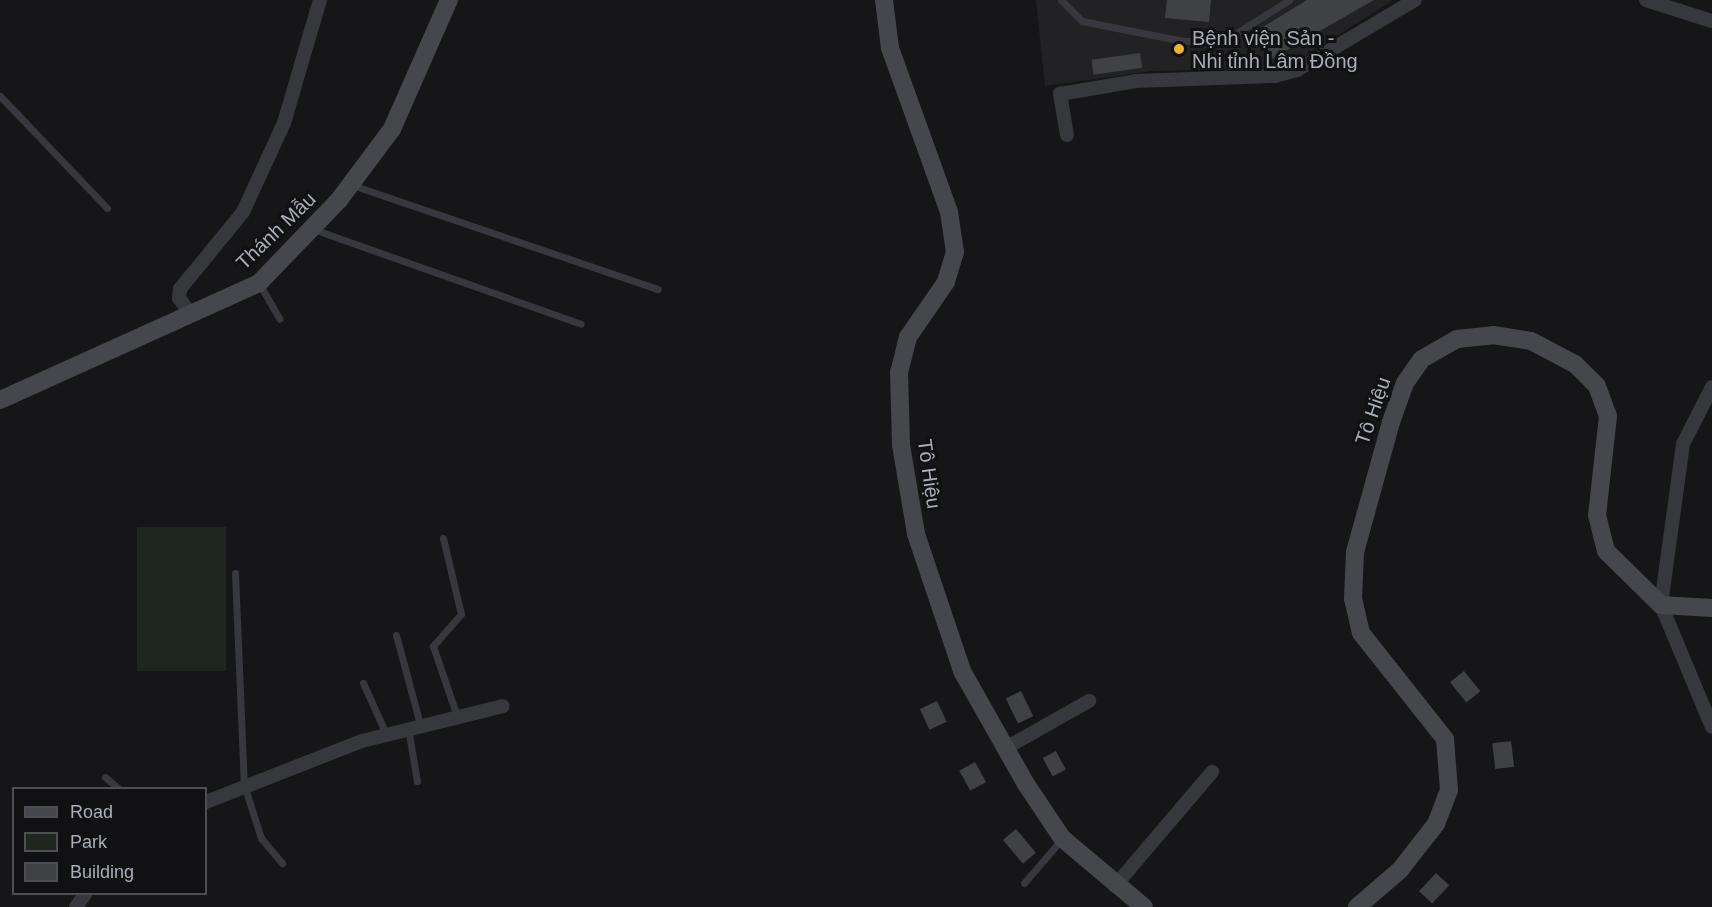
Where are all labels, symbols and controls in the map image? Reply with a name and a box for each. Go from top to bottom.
place label: Bệnh viện Sản - Nhi tỉnh Lâm Đồng [1192,26,1358,73]
marker: Bệnh viện Sản - Nhi tỉnh Lâm Đồng [1170,40,1188,58]
street label: Thánh Mẫu [231,187,321,275]
street label: Tô Hiệu [1350,374,1396,448]
street label: Tô Hiệu [912,438,946,510]
legend [12,787,207,895]
text: Road [70,802,113,822]
text: Park [70,832,107,852]
text: Building [70,862,134,882]

